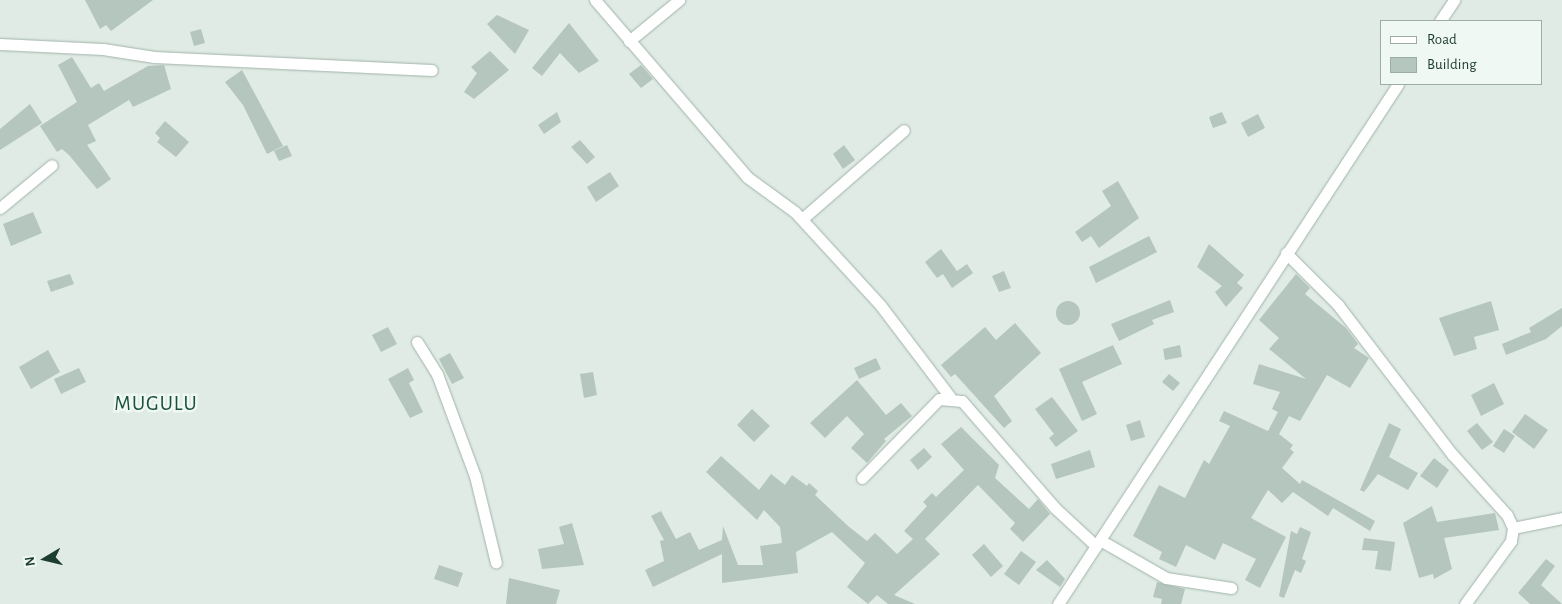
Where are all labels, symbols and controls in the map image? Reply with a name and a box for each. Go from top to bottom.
legend [1380,20,1542,85]
text: Road [1427,32,1457,47]
text: Building [1427,57,1477,72]
district label: MUGULU [114,391,198,417]
north arrow [20,534,70,584]
text: N [23,555,38,567]

